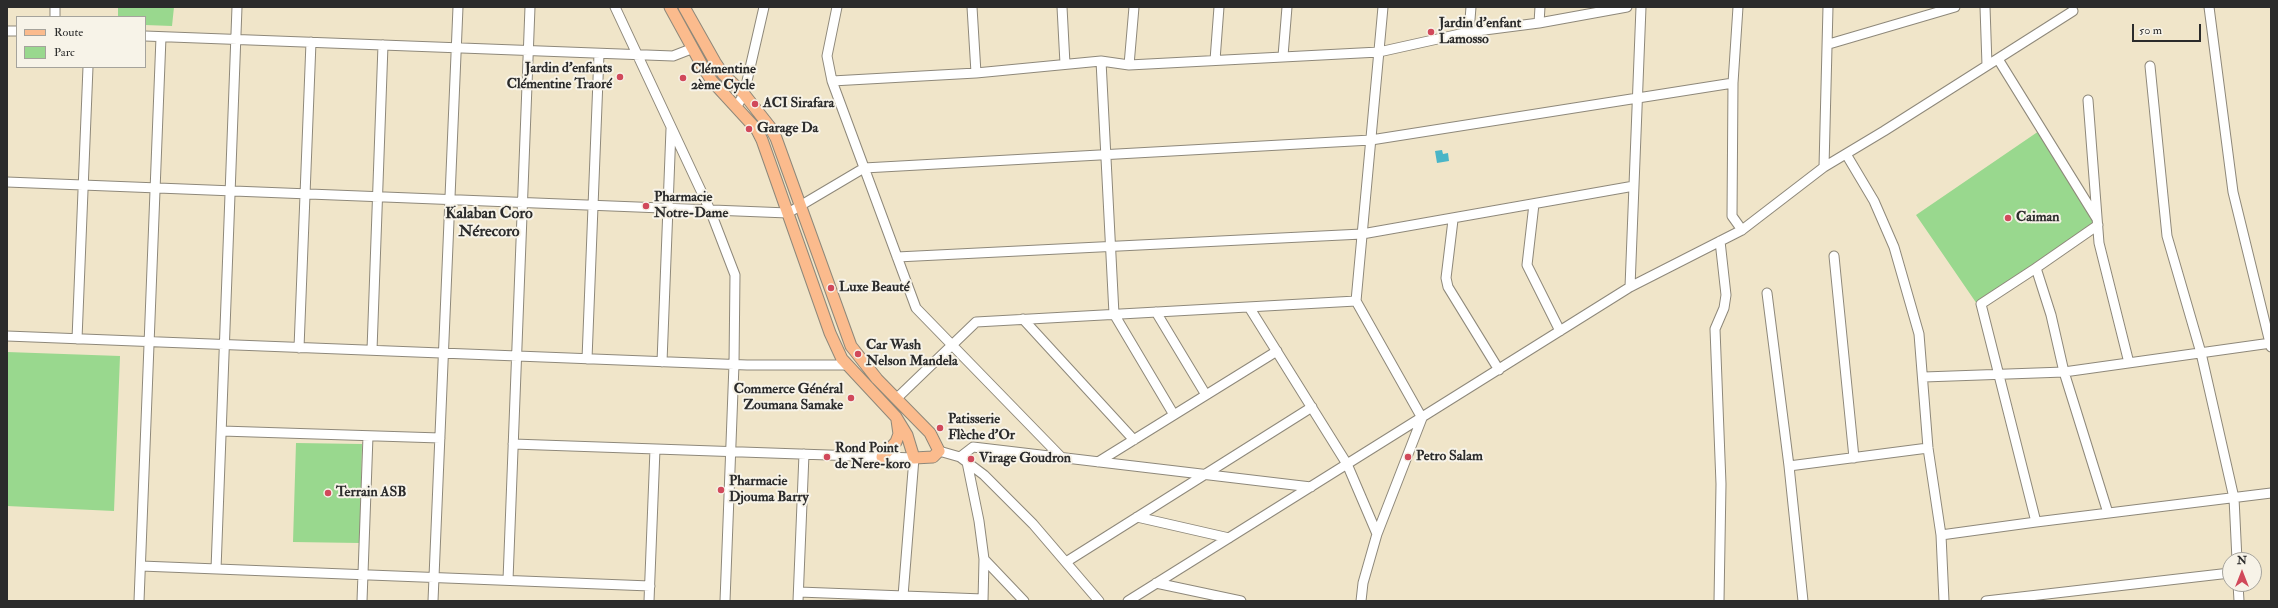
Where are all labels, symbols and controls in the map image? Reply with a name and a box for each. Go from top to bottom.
legend [16,16,146,68]
place label: Jardin d'enfant Lamosso [1439,16,1521,48]
scale bar [2134,16,2203,42]
text: 50 m [2139,23,2162,38]
text: Route [54,25,83,40]
marker: Jardin d'enfant Lamosso [1426,27,1436,37]
text: Parc [54,45,75,60]
place label: Jardin d'enfants Clémentine Traoré [507,61,612,94]
place label: Clémentine 2ème Cycle [691,62,756,94]
marker: Jardin d'enfants Clémentine Traoré [615,72,625,82]
marker: Clémentine 2ème Cycle [678,73,688,83]
place label: ACI Sirafara [763,96,834,112]
marker: ACI Sirafara [750,99,760,109]
place label: Garage Da [757,121,818,137]
marker: Garage Da [744,124,754,134]
place label: Pharmacie Notre-Dame [654,190,728,222]
marker: Pharmacie Notre-Dame [641,201,651,211]
district label: Kalaban Coro Nérecoro [445,205,533,243]
place label: Caiman [2016,210,2060,226]
marker: Caiman [2003,213,2013,223]
place label: Luxe Beauté [839,280,910,296]
marker: Luxe Beauté [826,283,836,293]
place label: Car Wash Nelson Mandela [866,338,958,370]
marker: Car Wash Nelson Mandela [853,349,863,359]
place label: Commerce Général Zoumana Samake [734,382,843,414]
marker: Commerce Général Zoumana Samake [846,393,856,403]
place label: Patisserie Flèche d'Or [948,412,1015,444]
marker: Patisserie Flèche d'Or [935,423,945,433]
place label: Rond Point de Nere-koro [835,441,911,474]
place label: Petro Salam [1416,449,1483,465]
place label: Virage Goudron [979,451,1071,467]
marker: Rond Point de Nere-koro [822,452,832,462]
marker: Petro Salam [1403,452,1413,462]
marker: Virage Goudron [966,454,976,464]
place label: Pharmacie Djouma Barry [729,474,809,506]
place label: Terrain ASB [336,485,406,501]
marker: Pharmacie Djouma Barry [716,485,726,495]
marker: Terrain ASB [323,488,333,498]
north arrow [2222,552,2262,592]
text: N [2237,554,2247,567]

